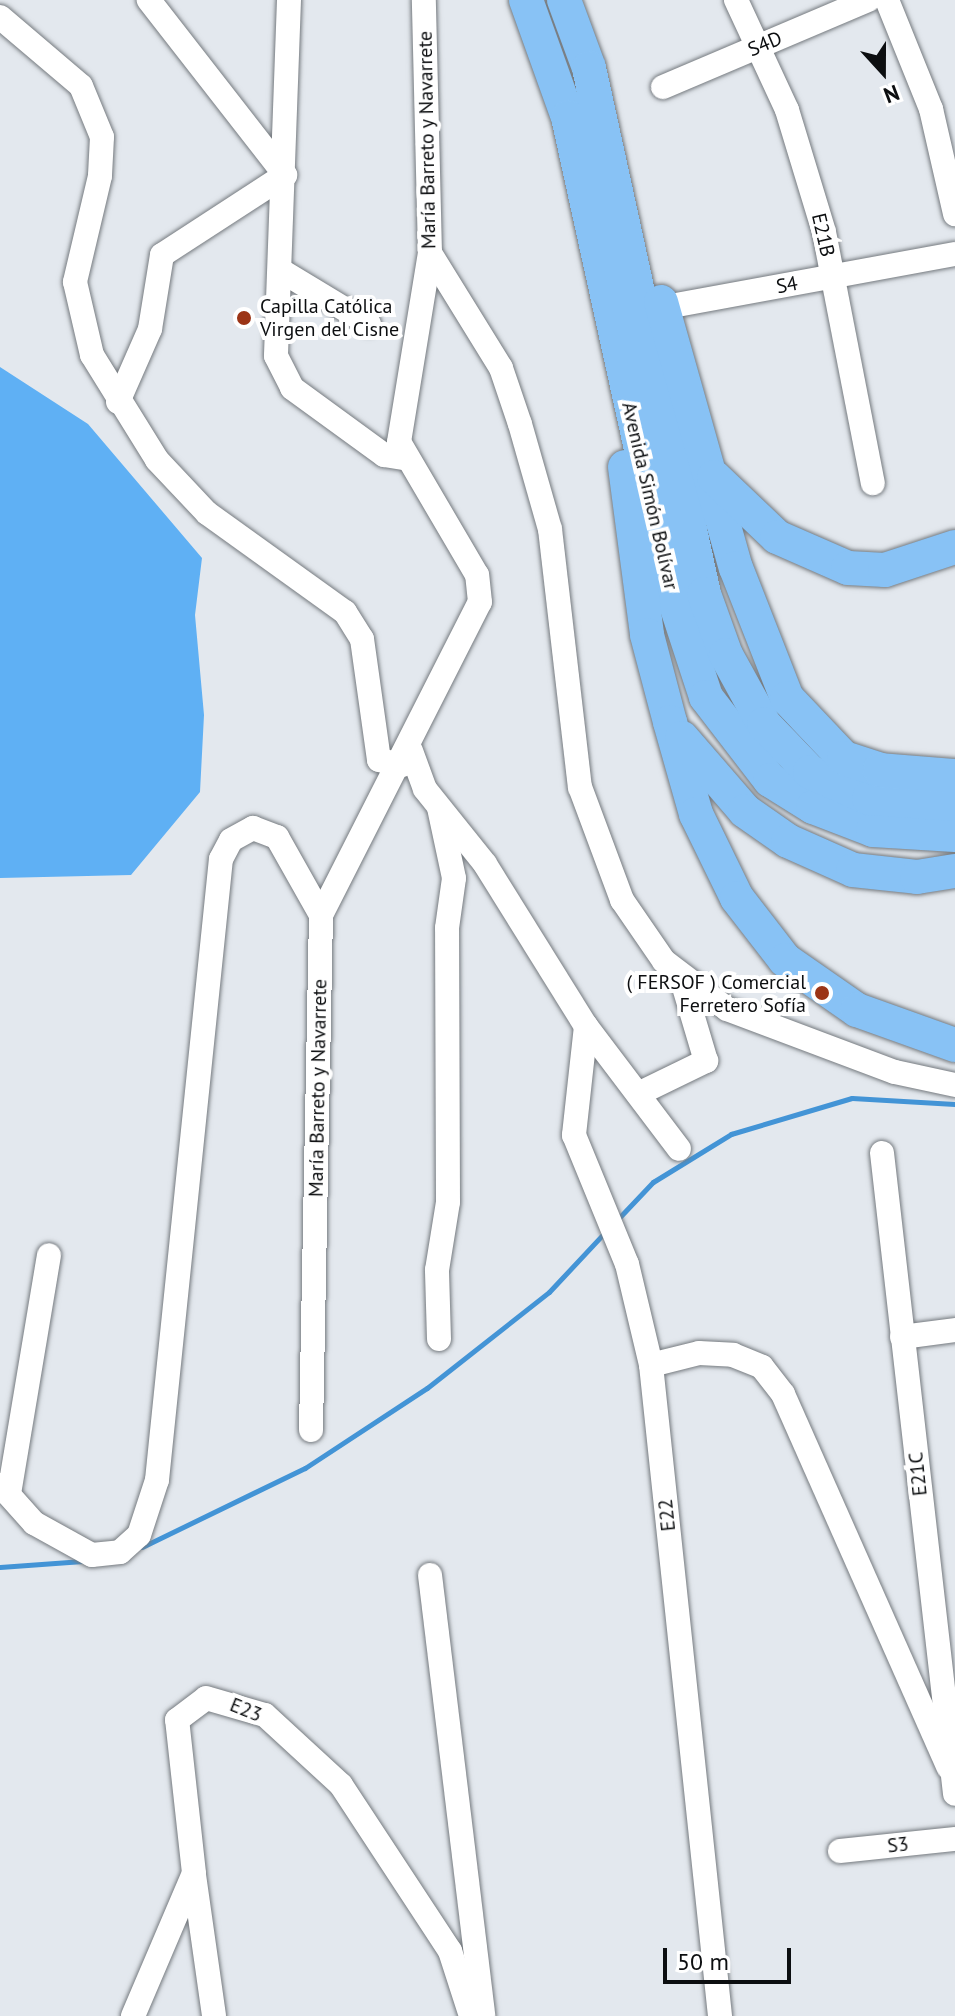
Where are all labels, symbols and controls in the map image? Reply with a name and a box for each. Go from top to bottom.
street label: S4D [744,26,786,62]
street label: María Barreto y Navarrete [413,30,441,250]
north arrow [843,32,923,112]
text: N [880,79,903,110]
street label: E21B [806,211,840,259]
street label: S4 [774,271,800,299]
place label: Capilla Católica Virgen del Cisne [260,294,399,341]
marker: Capilla Católica Virgen del Cisne [235,309,253,327]
street label: Avenida Simón Bolívar [617,400,683,592]
place label: ( FERSOF ) Comercial Ferretero Sofía [626,970,806,1017]
street label: María Barreto y Navarrete [304,978,332,1198]
marker: ( FERSOF ) Comercial Ferretero Sofía [813,984,831,1002]
street label: E21C [904,1451,932,1497]
street label: E22 [653,1498,681,1532]
street label: E23 [226,1693,266,1727]
street label: S3 [886,1832,910,1858]
scale bar [667,1932,795,1982]
text: 50 m [677,1946,729,1977]

